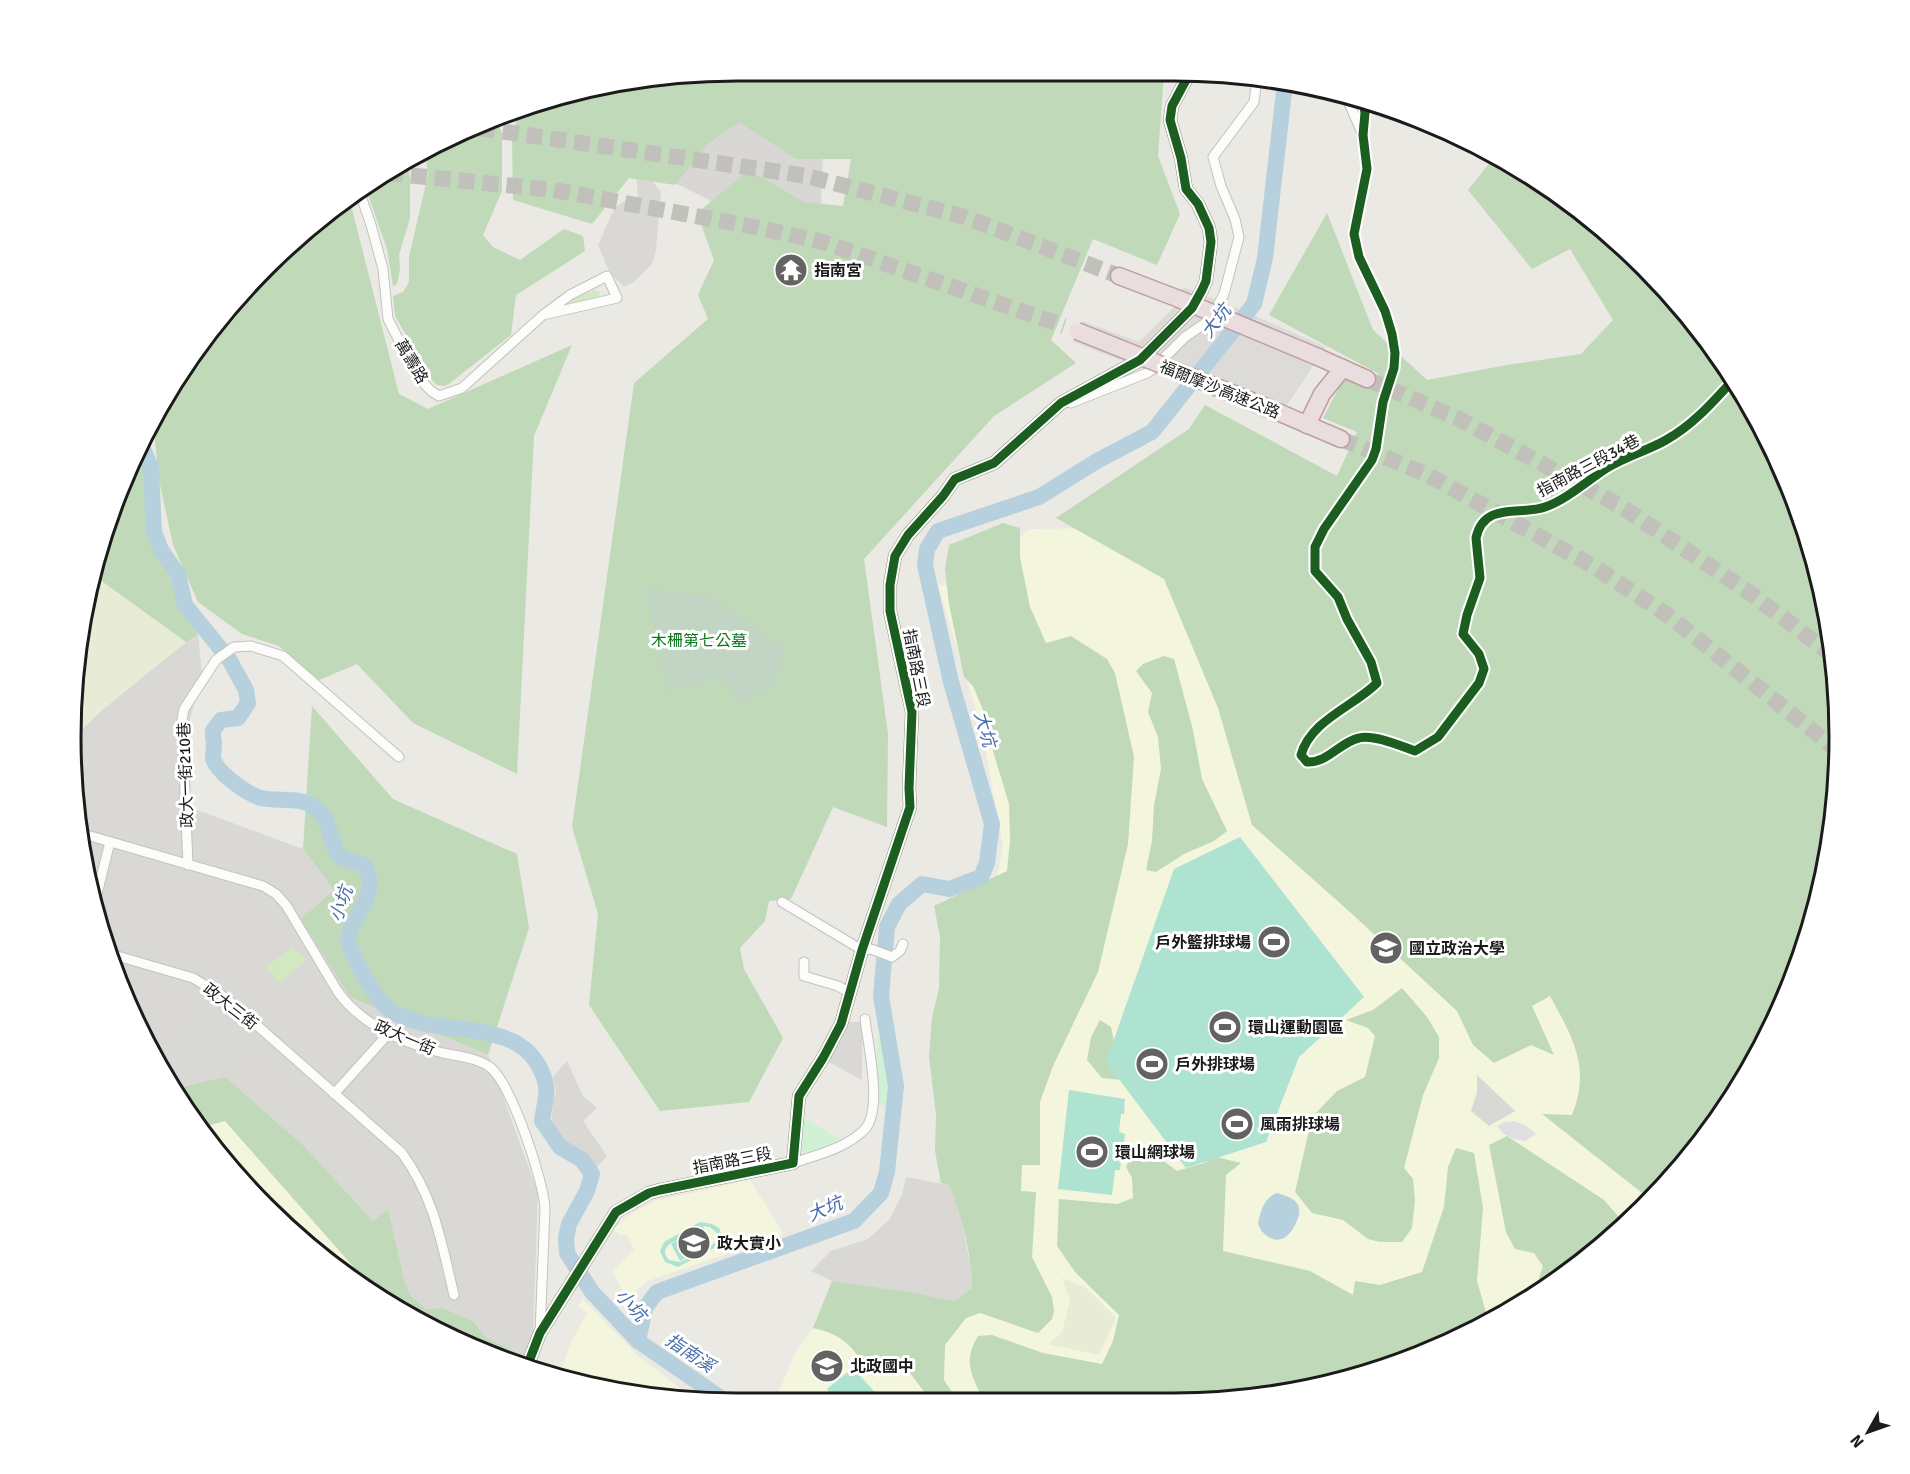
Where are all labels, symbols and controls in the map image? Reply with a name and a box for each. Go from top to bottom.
temple icon: 指南宮 [773,252,809,288]
place label: 指南宮 [814,261,862,281]
water label: 大坑 [1196,298,1238,342]
street label: 萬壽路 [390,336,432,387]
street label: 福爾摩沙高速公路 [1157,357,1283,423]
street label: 指南路三段34巷 [1534,430,1643,501]
street label: 指南路三段 [899,627,933,709]
park label: 木柵第七公墓 [651,631,747,651]
water label: 大坑 [969,709,1001,752]
street label: 政大一街210巷 [174,722,198,828]
water label: 小坑 [325,881,358,925]
sports icon: 戶外籃排球場 [1256,924,1292,960]
school or university icon: 國立政治大學 [1368,930,1404,966]
place label: 戶外籃排球場 [1155,933,1251,953]
place label: 國立政治大學 [1409,939,1505,959]
street label: 政大三街 [199,979,262,1034]
sports icon: 環山運動園區 [1207,1009,1243,1045]
street label: 政大一街 [371,1016,438,1060]
place label: 環山運動園區 [1248,1018,1344,1038]
sports icon: 戶外排球場 [1134,1046,1170,1082]
place label: 戶外排球場 [1175,1055,1255,1075]
sports icon: 風雨排球場 [1219,1106,1255,1142]
place label: 風雨排球場 [1260,1115,1340,1135]
sports icon: 環山網球場 [1074,1134,1110,1170]
place label: 環山網球場 [1115,1143,1195,1163]
street label: 指南路三段 [691,1144,773,1178]
water label: 大坑 [804,1191,849,1226]
school or university icon: 政大實小 [676,1225,712,1261]
place label: 政大實小 [717,1234,781,1254]
water label: 小坑 [611,1284,653,1328]
water label: 指南溪 [661,1329,721,1379]
school or university icon: 北政國中 [809,1348,845,1384]
place label: 北政國中 [850,1357,914,1377]
north arrow [1838,1402,1898,1462]
text: N [1846,1430,1869,1452]

